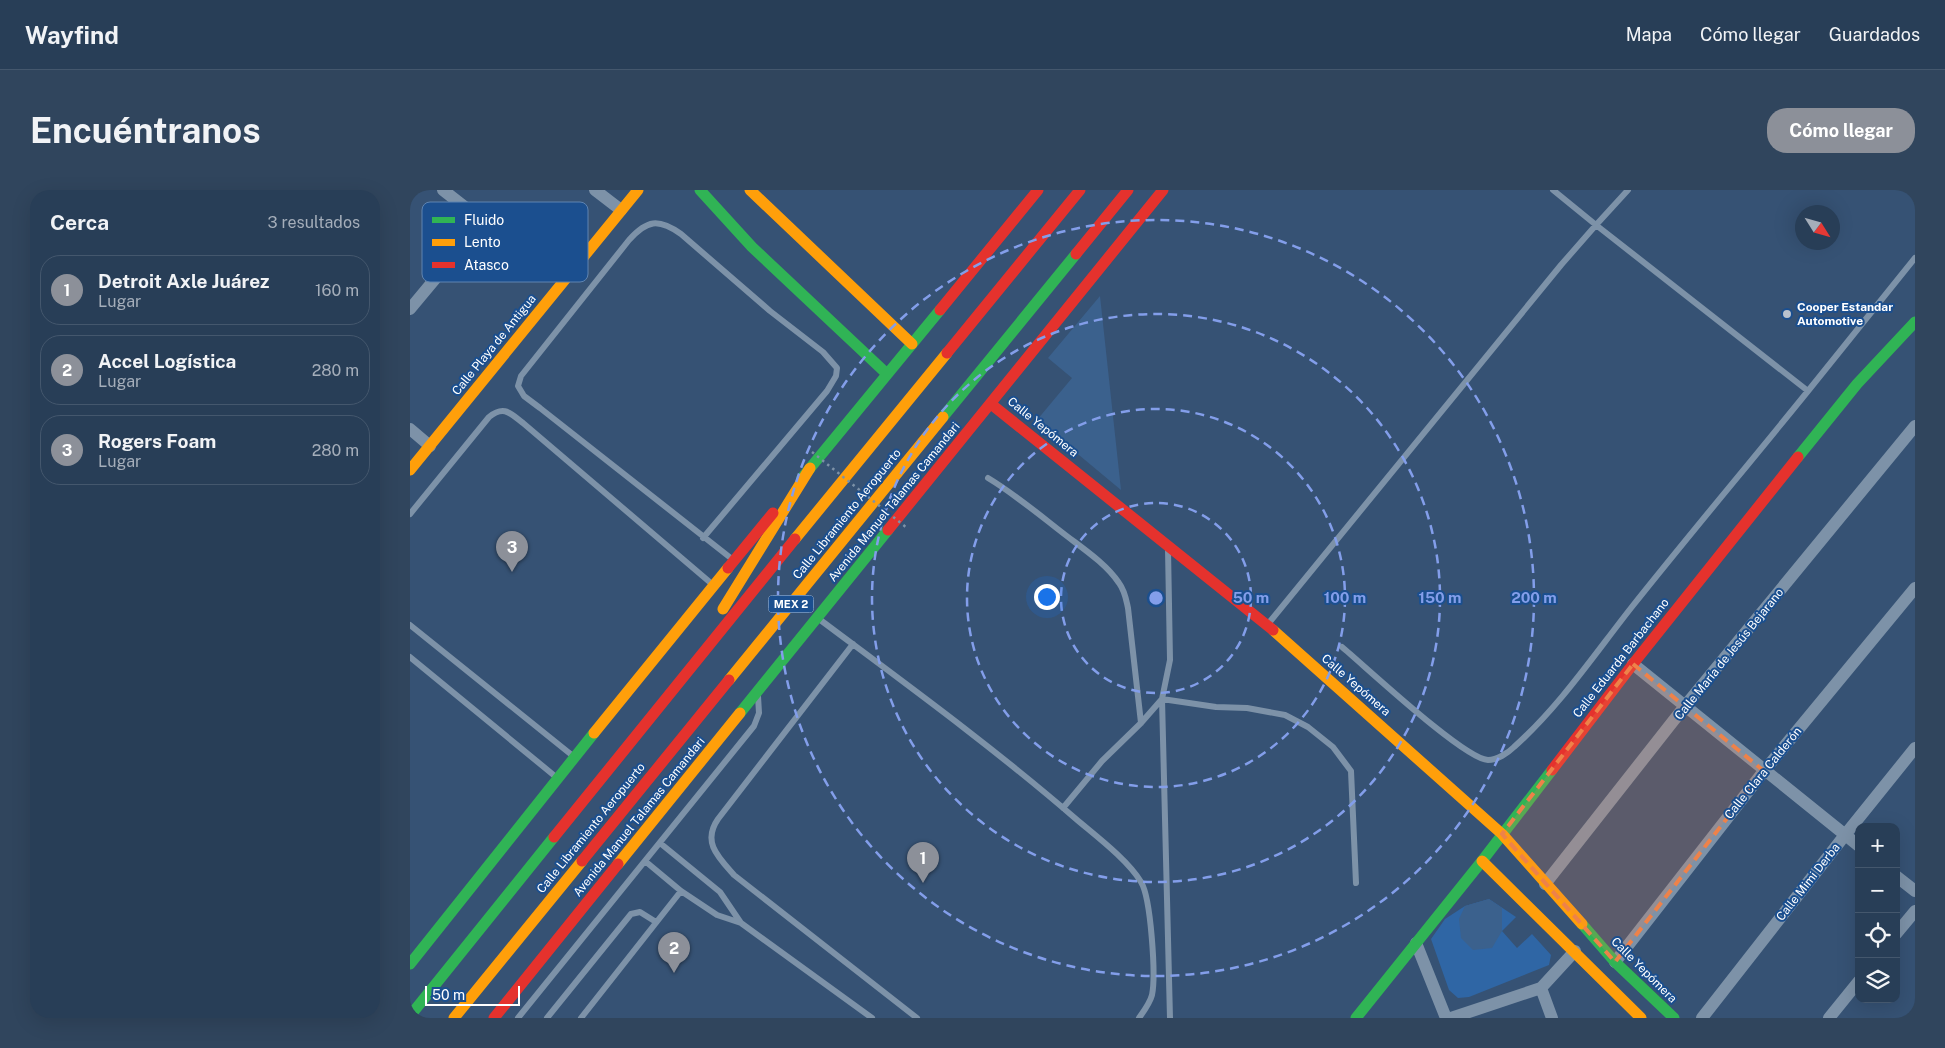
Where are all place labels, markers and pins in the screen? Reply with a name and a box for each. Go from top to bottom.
place label: Cooper Estandar Automotive [1797,300,1893,328]
marker: Cooper Estandar Automotive [1781,308,1793,320]
pin: 3 [496,531,528,572]
centre of rings [1147,589,1165,607]
pin: 1 [907,842,939,883]
pin: 2 [658,932,690,973]

